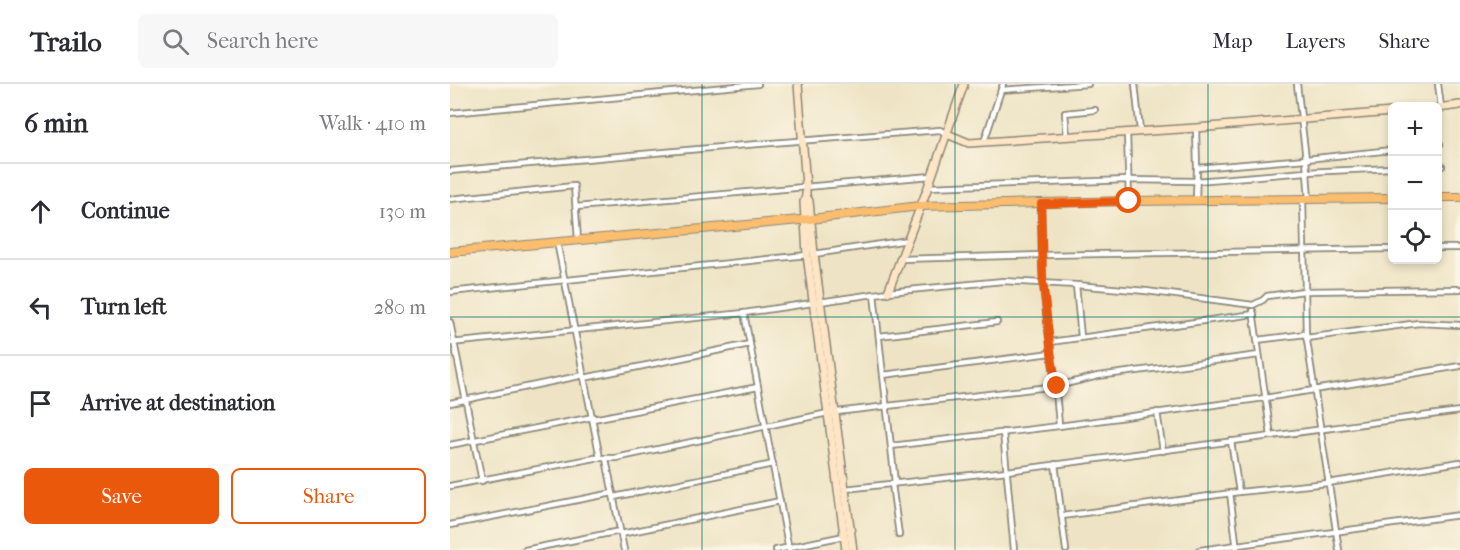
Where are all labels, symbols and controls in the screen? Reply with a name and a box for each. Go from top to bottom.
search box [138,14,558,68]
text: Trailo [30,25,102,58]
icon: search [159,25,192,58]
text: Search here [207,28,318,54]
text: Map [1212,29,1253,53]
text: Layers [1286,29,1345,53]
text: Share [1378,29,1430,53]
map controls [1388,102,1442,264]
button: + [1388,102,1442,156]
text: 6 min [24,108,88,139]
text: Walk · 410 m [319,112,426,135]
button: − [1388,156,1442,210]
route start [1115,187,1141,213]
icon: ahead [24,195,57,228]
text: Continue [81,198,170,224]
text: 130 m [379,200,426,223]
button: locate [1388,210,1442,264]
icon: left [24,291,57,324]
text: Turn left [81,294,167,320]
text: 280 m [374,296,426,319]
route end [1043,372,1069,398]
icon: arrive [24,387,57,420]
text: Arrive at destination [81,390,275,416]
button: Save [24,468,219,524]
button: Share [231,468,426,524]

